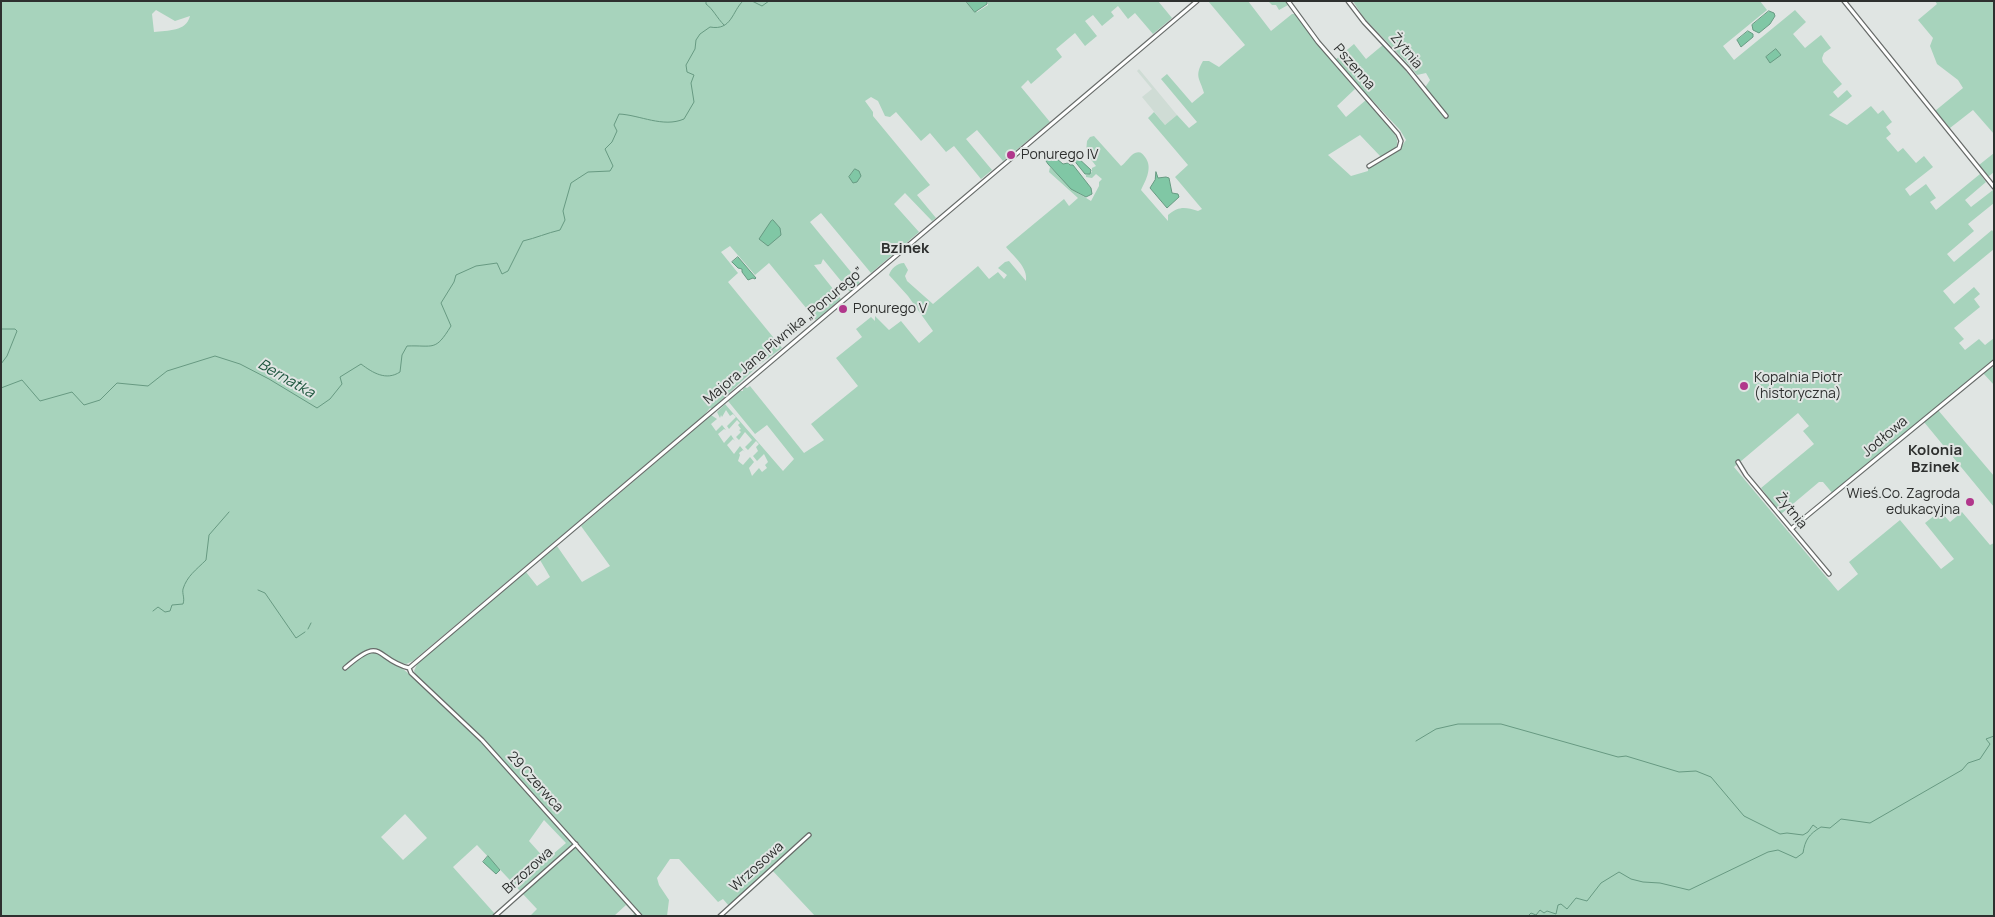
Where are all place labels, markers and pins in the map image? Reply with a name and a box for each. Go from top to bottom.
place label: Ponurego IV [1021,147,1098,163]
marker: Ponurego IV [1005,149,1017,161]
place label: Ponurego V [853,301,927,317]
marker: Ponurego V [837,303,849,315]
place label: Kopalnia Piotr (historyczna) [1754,370,1842,402]
marker: Kopalnia Piotr (historyczna) [1738,380,1750,392]
place label: Wieś.Co. Zagroda edukacyjna [1847,486,1960,518]
marker: Wieś.Co. Zagroda edukacyjna [1964,496,1976,508]

